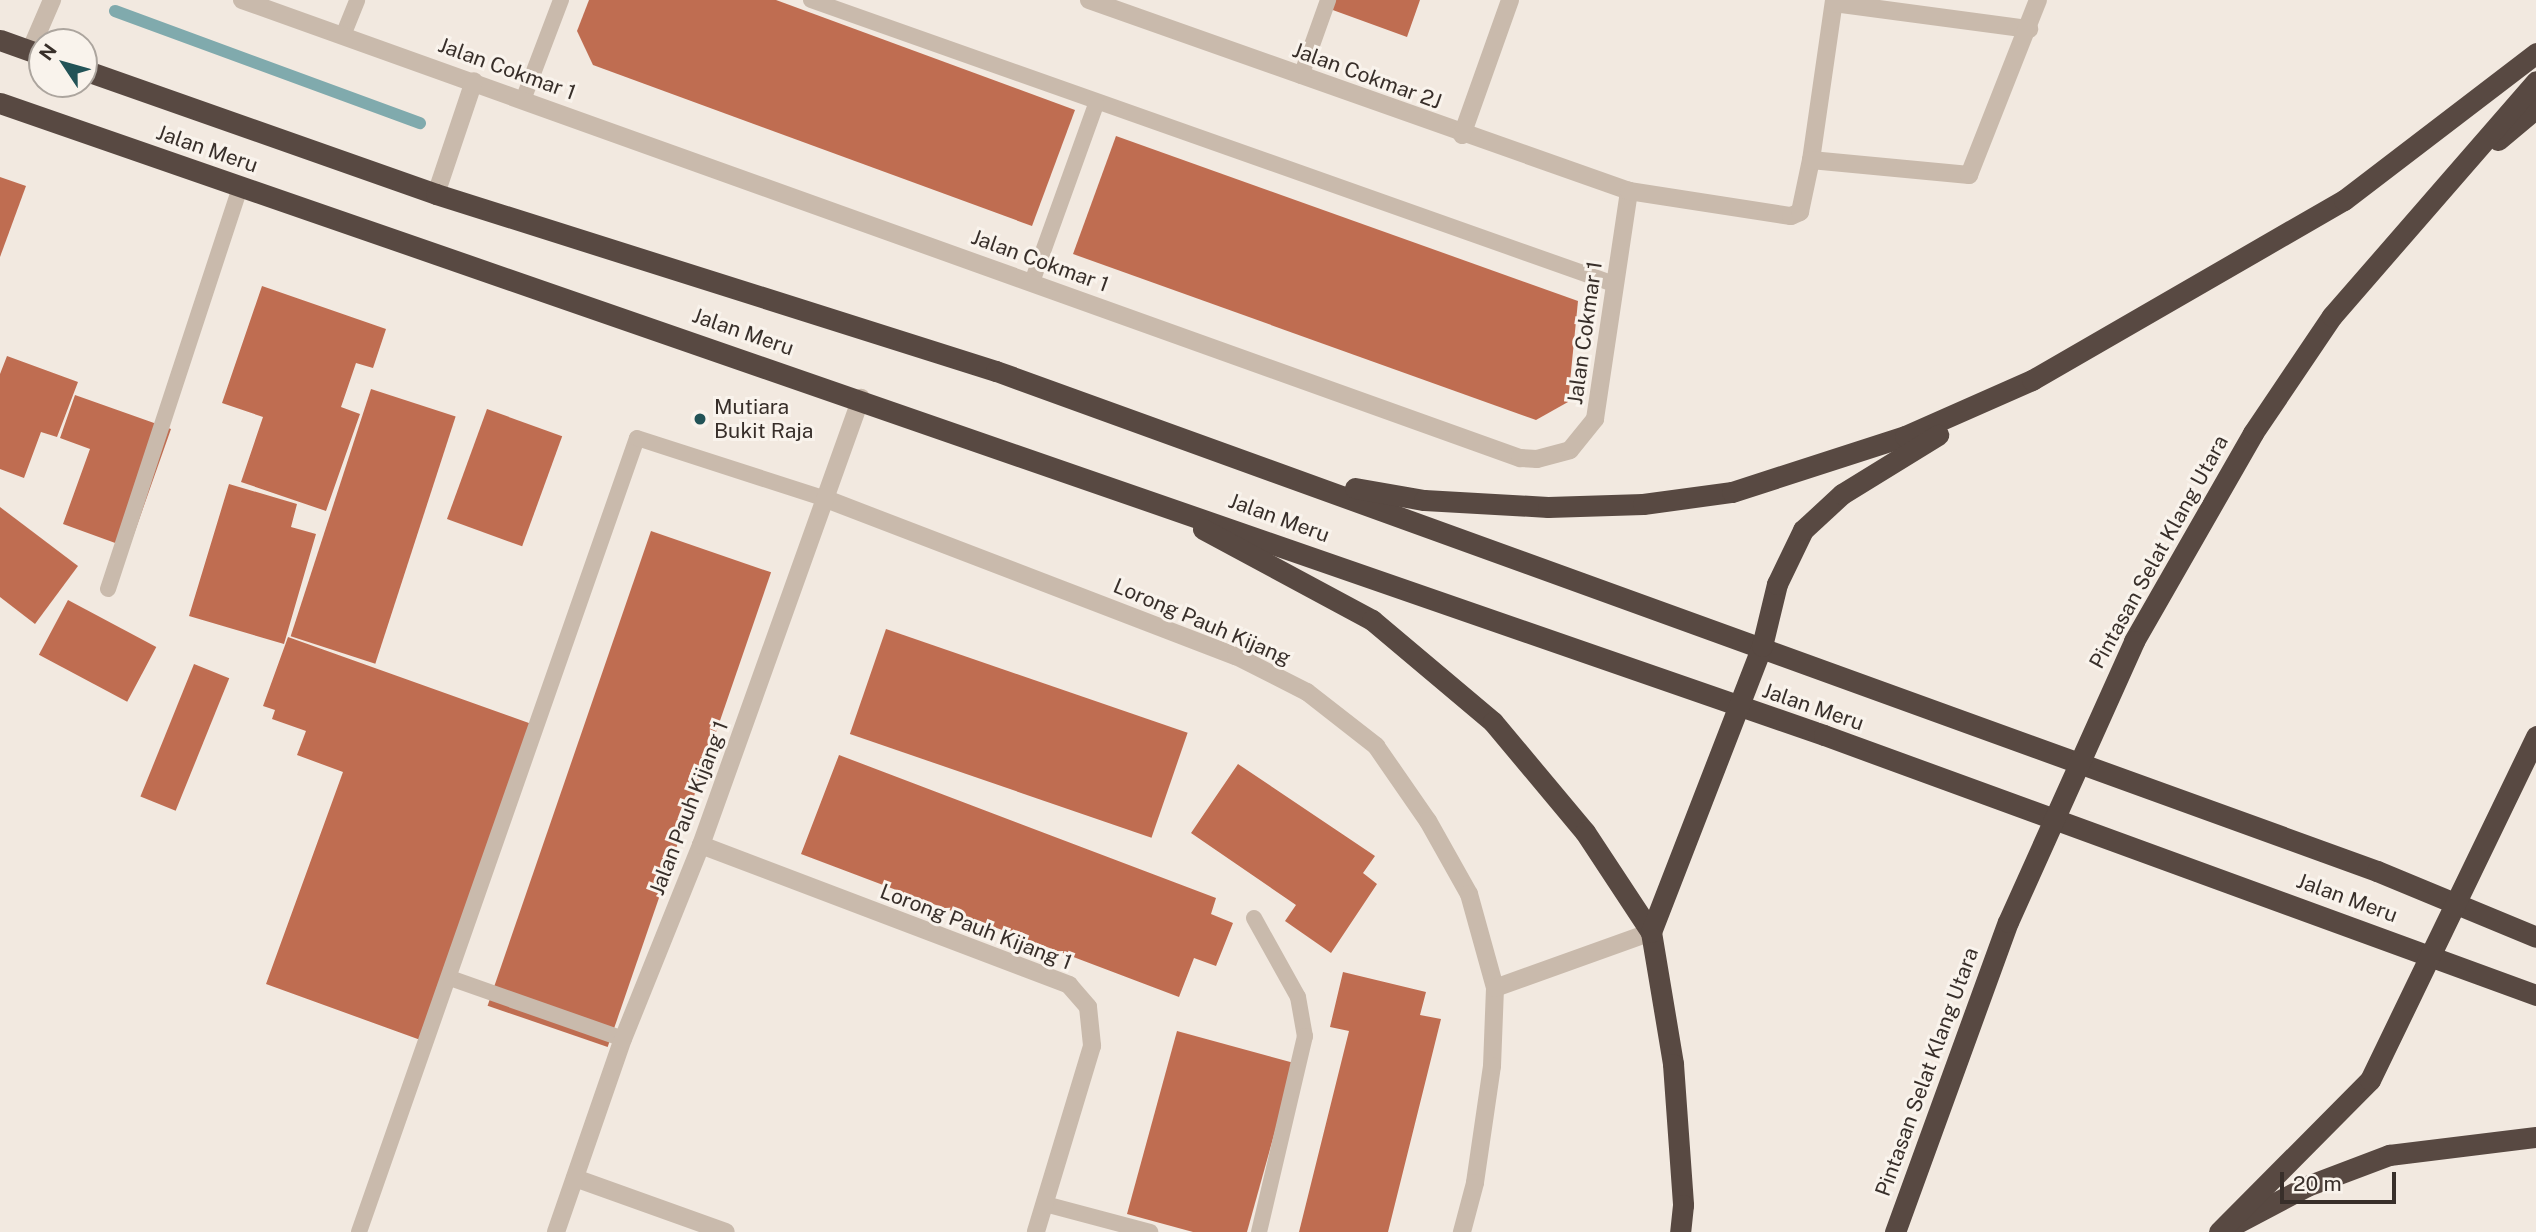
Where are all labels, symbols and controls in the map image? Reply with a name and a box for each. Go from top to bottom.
north arrow [28,28,98,98]
street label: Jalan Cokmar 1 [435,32,579,106]
street label: Jalan Cokmar 2J [1289,37,1445,115]
text: N [34,39,61,64]
street label: Jalan Meru [153,120,261,178]
street label: Jalan Cokmar 1 [968,224,1112,298]
street label: Jalan Cokmar 1 [1562,260,1608,406]
street label: Jalan Meru [689,303,797,361]
place label: Mutiara Bukit Raja [714,394,813,444]
marker: Mutiara Bukit Raja [692,411,708,427]
street label: Pintasan Selat Klang Utara [2084,431,2234,673]
street label: Jalan Meru [1225,488,1333,548]
street label: Lorong Pauh Kijang [1110,573,1294,671]
street label: Jalan Meru [1759,678,1867,736]
street label: Jalan Pauh Kijang 1 [644,717,734,899]
street label: Jalan Meru [2293,868,2401,928]
street label: Lorong Pauh Kijang 1 [876,879,1076,975]
street label: Pintasan Selat Klang Utara [1870,944,1984,1200]
scale bar [2284,1158,2400,1202]
text: 20 m [2293,1171,2342,1196]

